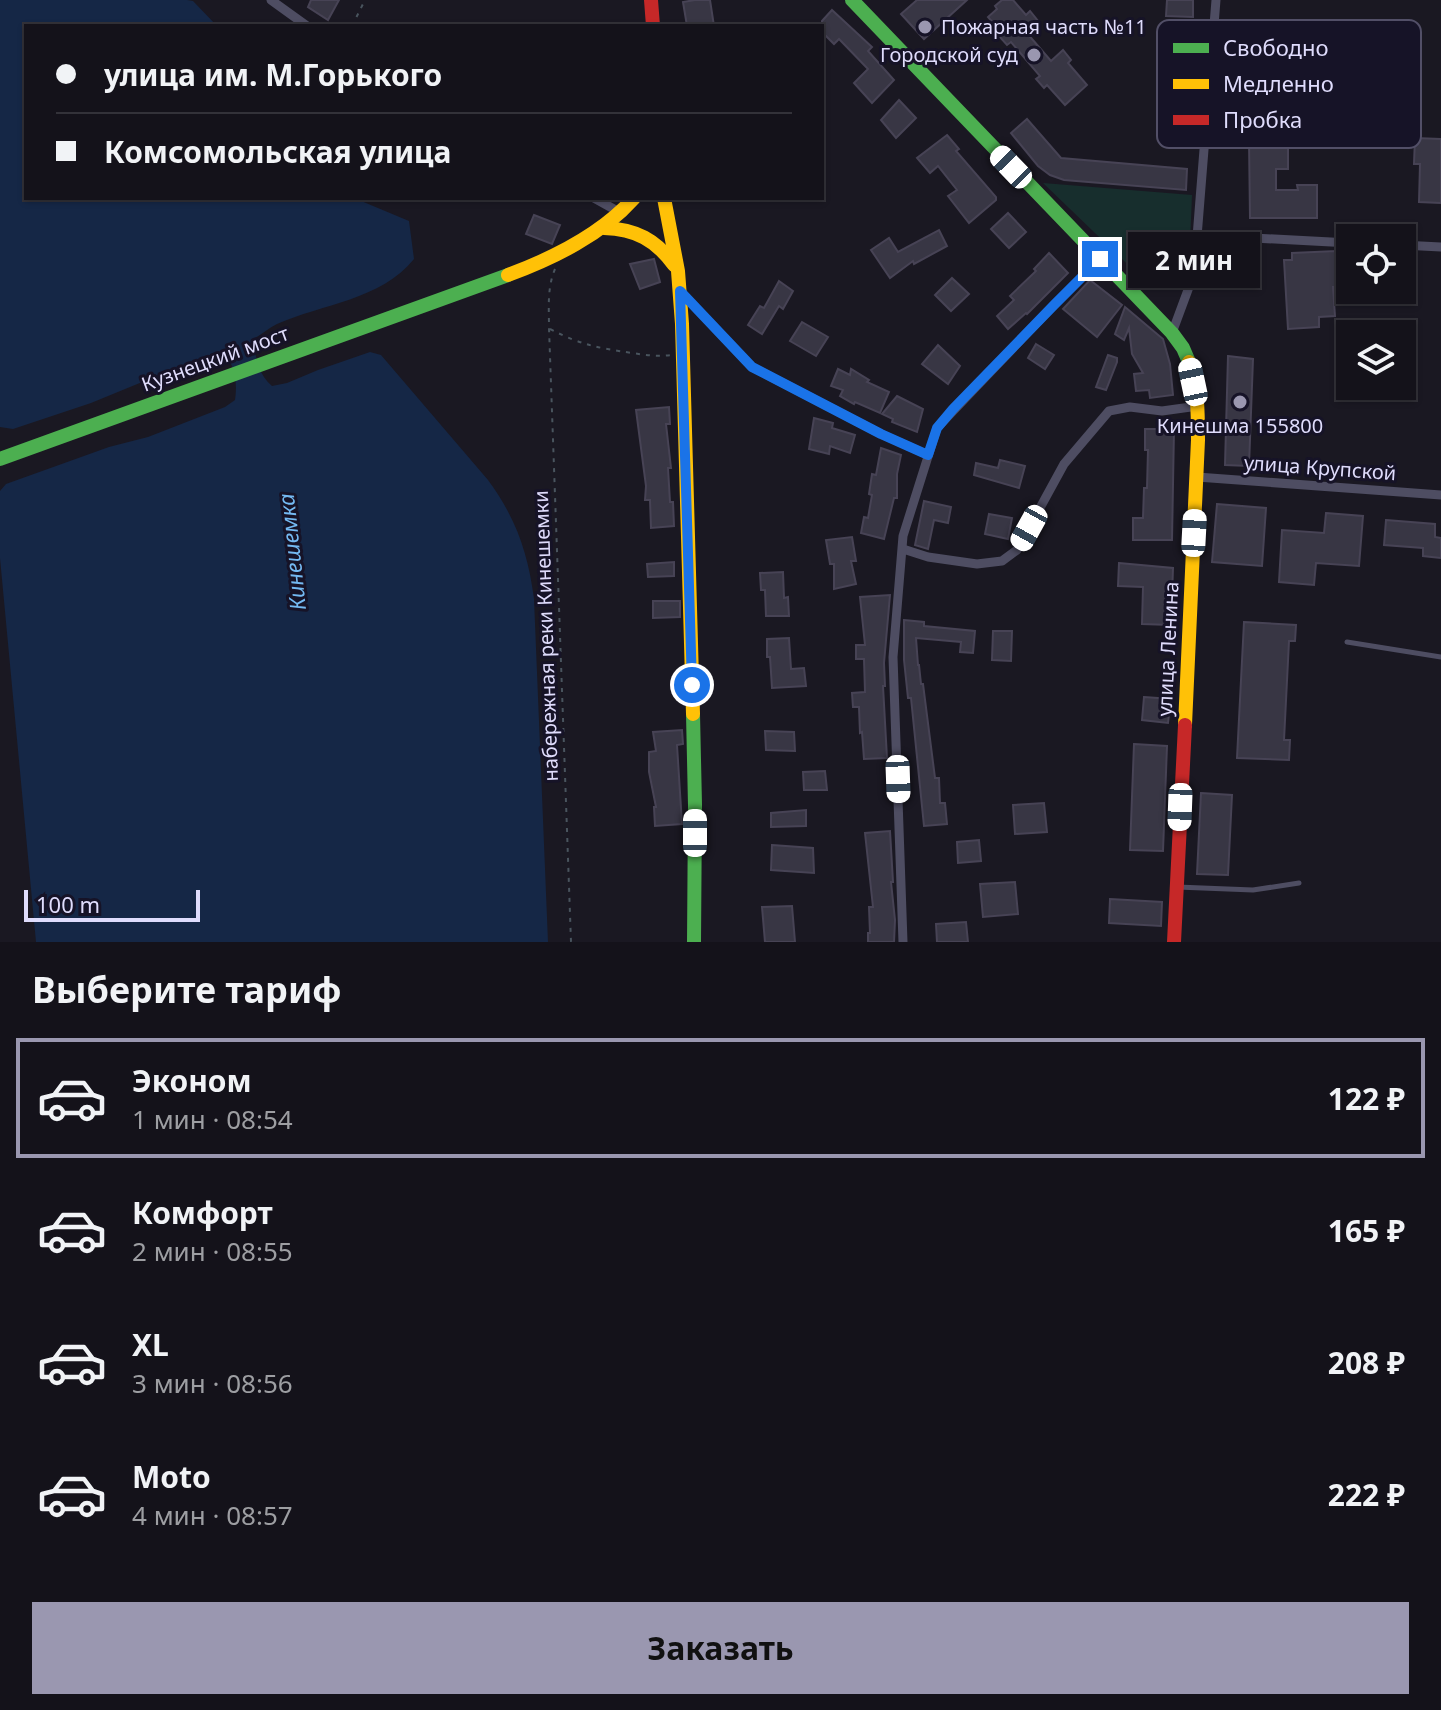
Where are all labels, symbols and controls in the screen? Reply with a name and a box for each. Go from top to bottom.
place label: Пожарная часть №11 [941,13,1147,40]
marker: Пожарная часть №11 [916,18,934,36]
legend [1157,20,1421,148]
text: Свободно [1223,32,1328,62]
place label: Городской суд [880,41,1018,68]
marker: Городской суд [1025,46,1043,64]
text: улица им. М.Горького [104,54,442,95]
text: Медленно [1223,68,1334,98]
text: Пробка [1223,104,1302,134]
text: Комсомольская улица [104,131,452,172]
car [986,141,1036,193]
map controls [1336,224,1416,400]
button: locate [1336,224,1416,304]
callout: 2 мин [1128,231,1260,287]
route end [1082,241,1118,277]
text: 2 мин [1155,242,1233,278]
street label: Кузнецкий мост [137,319,292,398]
button: layers [1336,320,1416,400]
car [1176,356,1210,408]
marker: Кинешма 155800 [1231,393,1249,411]
place label: Кинешма 155800 [1157,412,1323,439]
street label: улица Крупской [1243,449,1397,486]
street label: набережная реки Кинешемки [527,490,564,782]
water label: Кинешемка [270,492,312,612]
car [1007,501,1051,555]
car [1181,508,1207,558]
street label: улица Ленина [1150,581,1185,717]
route start [674,667,710,703]
car [885,755,911,803]
car [1167,783,1193,831]
car [683,809,707,857]
scale bar [24,886,200,922]
text: 100 m [36,889,100,919]
text: Выберите тариф [32,965,341,1014]
text: Эконом [132,1060,252,1101]
icon: car [36,1062,108,1134]
text: 122 ₽ [1328,1078,1405,1119]
text: 1 мин · 08:54 [132,1101,293,1137]
text: Комфорт [132,1192,273,1233]
icon: car [36,1194,108,1266]
text: 165 ₽ [1328,1210,1405,1251]
text: 2 мин · 08:55 [132,1233,293,1269]
text: XL [132,1324,169,1365]
icon: car [36,1326,108,1398]
text: 208 ₽ [1328,1342,1405,1383]
text: 3 мин · 08:56 [132,1365,293,1401]
text: Moto [132,1456,211,1497]
icon: car [36,1458,108,1530]
text: 222 ₽ [1328,1474,1405,1515]
text: 4 мин · 08:57 [132,1497,293,1533]
button: Заказать [32,1602,1409,1694]

